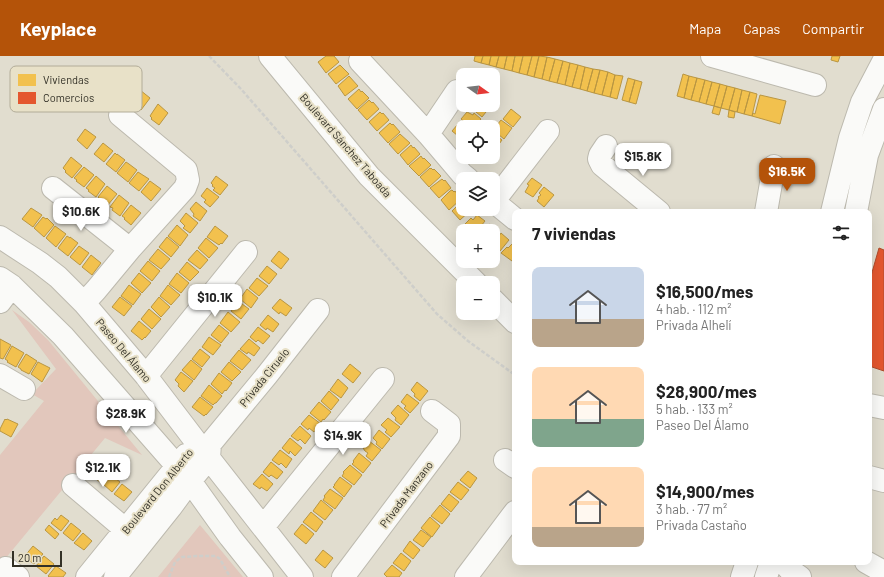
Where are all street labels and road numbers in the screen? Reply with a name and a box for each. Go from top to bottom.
street label: Boulevard Sánchez Taboada [297,90,395,200]
street label: Paseo Del Álamo [94,316,154,384]
street label: Privada Ciruelo [236,345,292,409]
street label: Boulevard Don Alberto [119,446,195,536]
street label: Privada Manzano [377,458,435,530]

